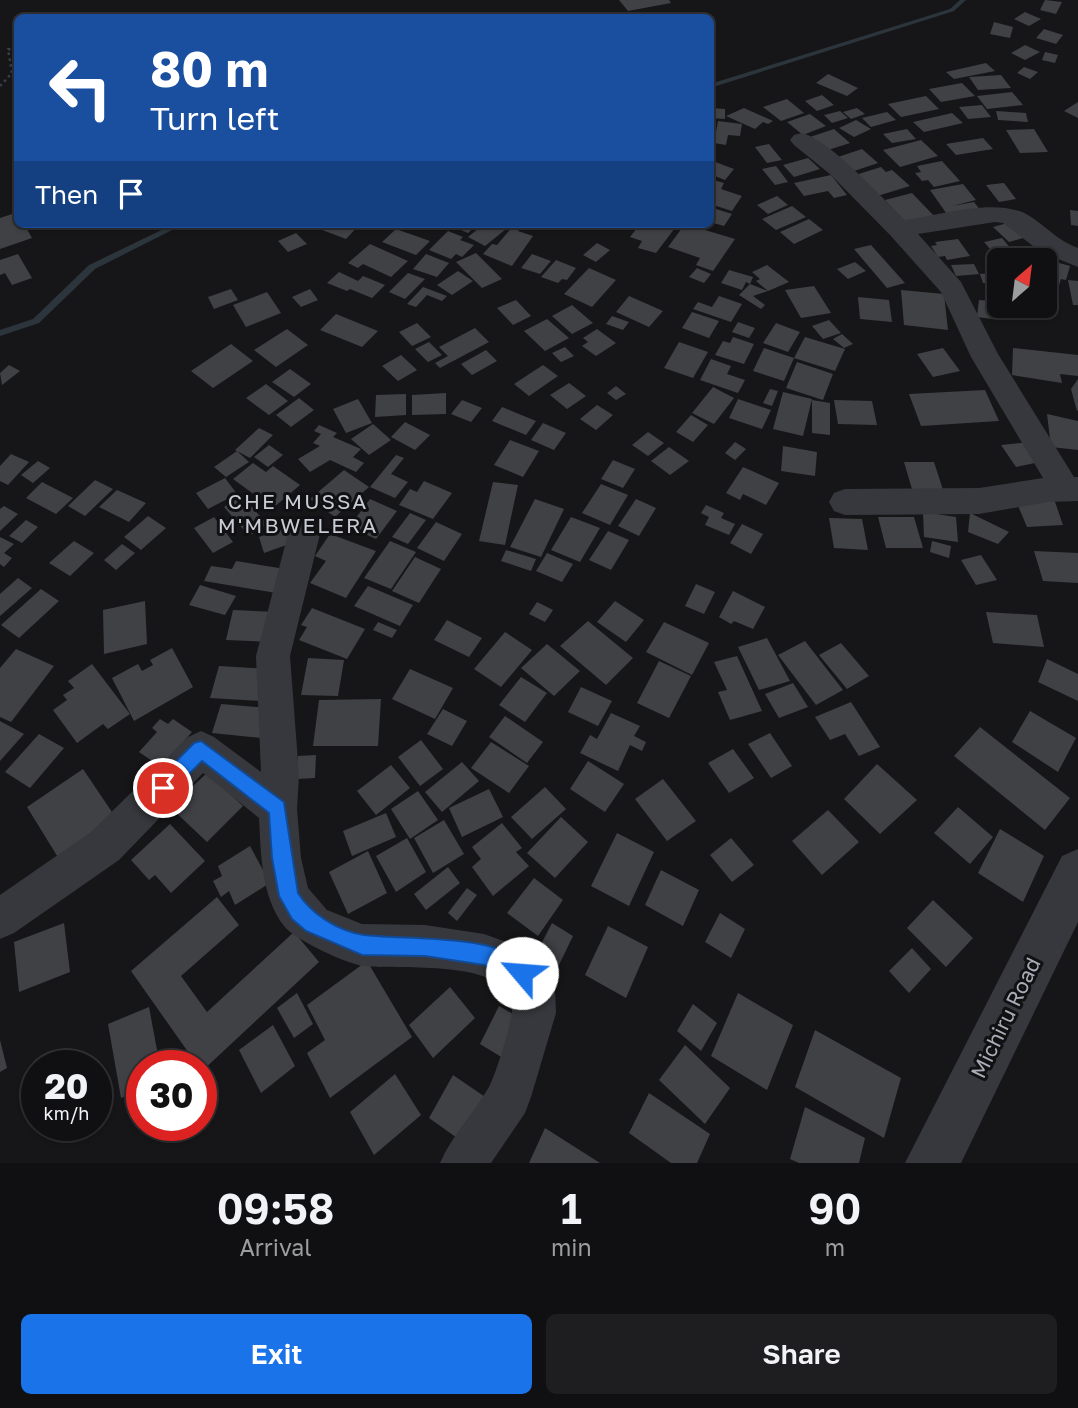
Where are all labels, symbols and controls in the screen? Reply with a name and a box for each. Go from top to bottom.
text: 80 m [150,39,268,98]
icon: left [35,42,126,133]
text: Turn left [150,99,279,137]
icon: arrive [112,175,150,213]
text: Then [35,179,98,210]
north arrow [987,248,1057,318]
map controls [987,248,1057,318]
district label: CHE MUSSA M'MBWELERA [218,488,378,538]
pin [133,758,193,818]
icon: arrive [144,769,182,807]
position arrow [485,936,559,1010]
street label: Michiru Road [965,953,1046,1082]
speed limit sign: 30 [126,1050,217,1141]
text: 20 [44,1065,89,1107]
text: km/h [44,1102,89,1124]
text: 09:58 [217,1183,334,1233]
text: 1 [561,1183,582,1233]
text: 90 [808,1183,861,1233]
text: Arrival [239,1233,312,1261]
text: min [551,1233,592,1261]
text: m [825,1233,845,1261]
button: Exit [21,1314,532,1394]
button: Share [546,1314,1057,1394]

